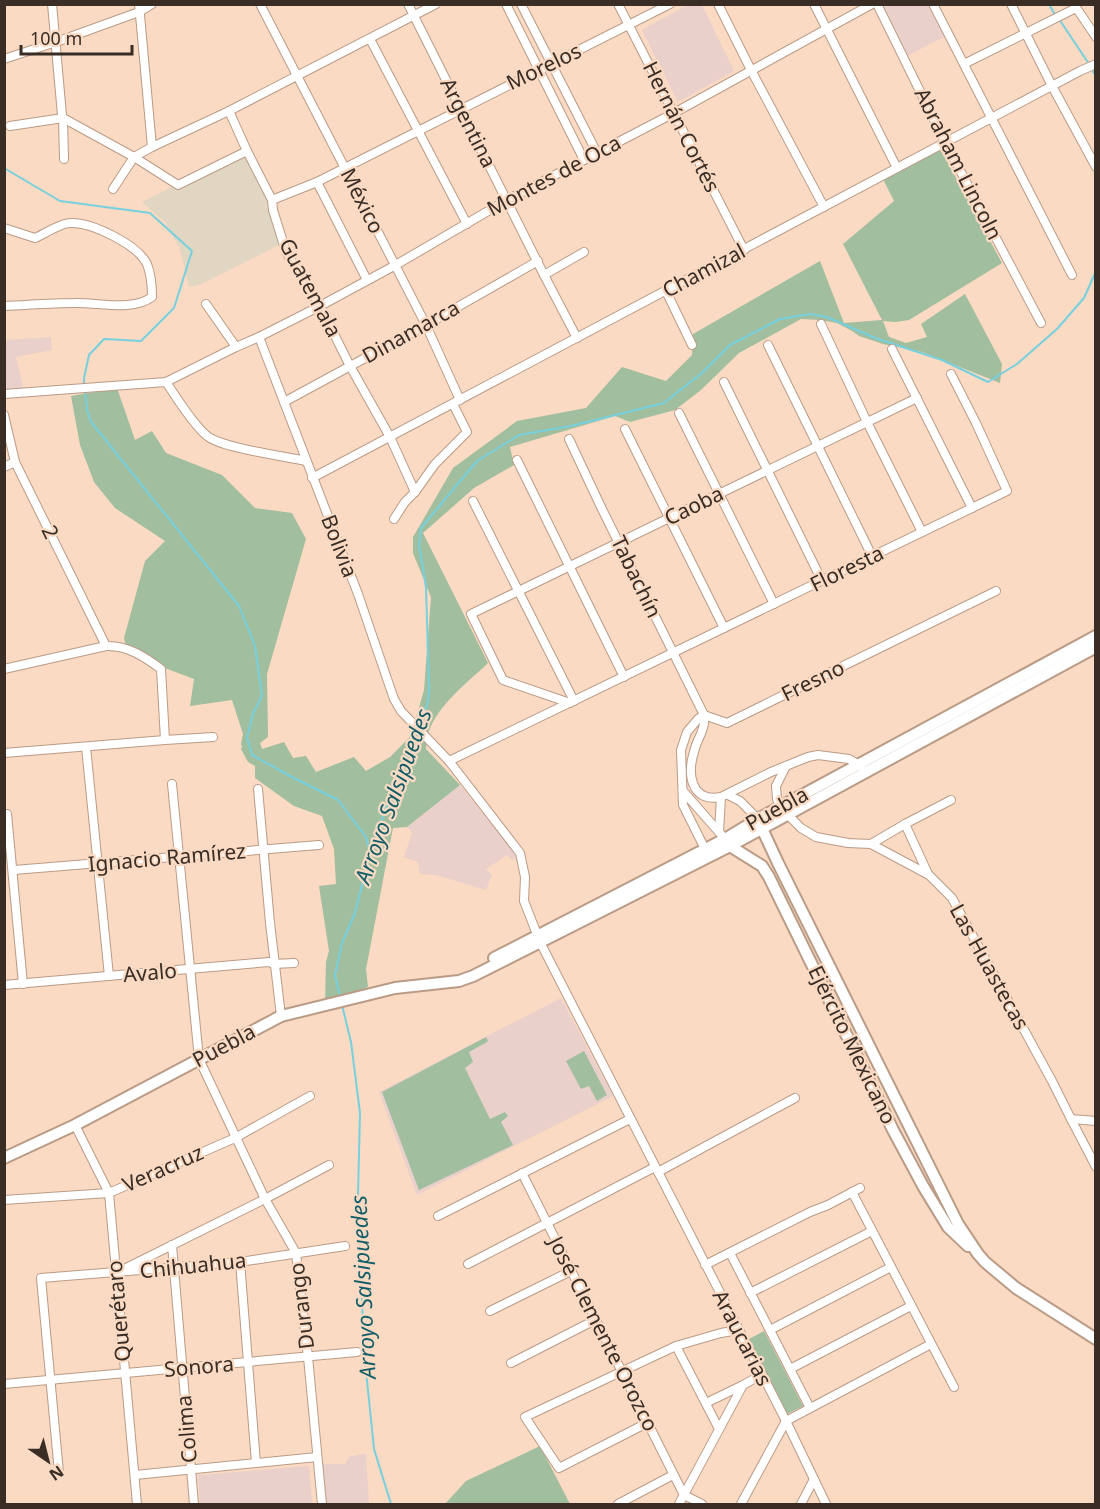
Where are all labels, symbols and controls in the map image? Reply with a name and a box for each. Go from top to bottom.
scale bar [21,18,132,56]
text: 100 m [30,26,82,50]
street label: Morelos [501,36,586,96]
street label: Hernán Cortés [637,56,727,197]
street label: Argentina [434,73,503,172]
street label: Abraham Lincoln [909,83,1009,244]
street label: Montes de Oca [482,128,626,222]
street label: México [335,163,391,238]
street label: Guatemala [273,233,349,342]
street label: Chamizal [657,237,750,304]
street label: Dinamarca [357,293,464,369]
street label: Caoba [659,479,728,531]
street label: Bolivia [315,510,365,581]
street label: 2 [36,520,66,543]
street label: Tabachín [605,531,669,622]
street label: Floresta [805,538,888,598]
street label: Fresno [776,653,849,707]
water label: Arroyo Salsipuedes [346,704,438,889]
street label: Puebla [740,779,813,837]
street label: Ignacio Ramírez [87,836,247,878]
street label: Las Huastecas [944,898,1036,1035]
street label: Avalo [122,956,178,988]
street label: Ejército Mexicano [802,961,903,1128]
street label: Puebla [187,1017,260,1073]
street label: Veracruz [118,1138,208,1198]
water label: Arroyo Salsipuedes [342,1194,382,1382]
street label: José Clemente Orozco [542,1229,665,1436]
street label: Chihuahua [138,1245,248,1285]
street label: Querétaro [100,1259,136,1363]
street label: Durango [282,1261,320,1351]
street label: Araucarias [707,1285,779,1390]
street label: Sonora [163,1349,235,1383]
street label: Colima [169,1394,203,1464]
north arrow [18,1431,78,1491]
text: N [45,1461,68,1486]

